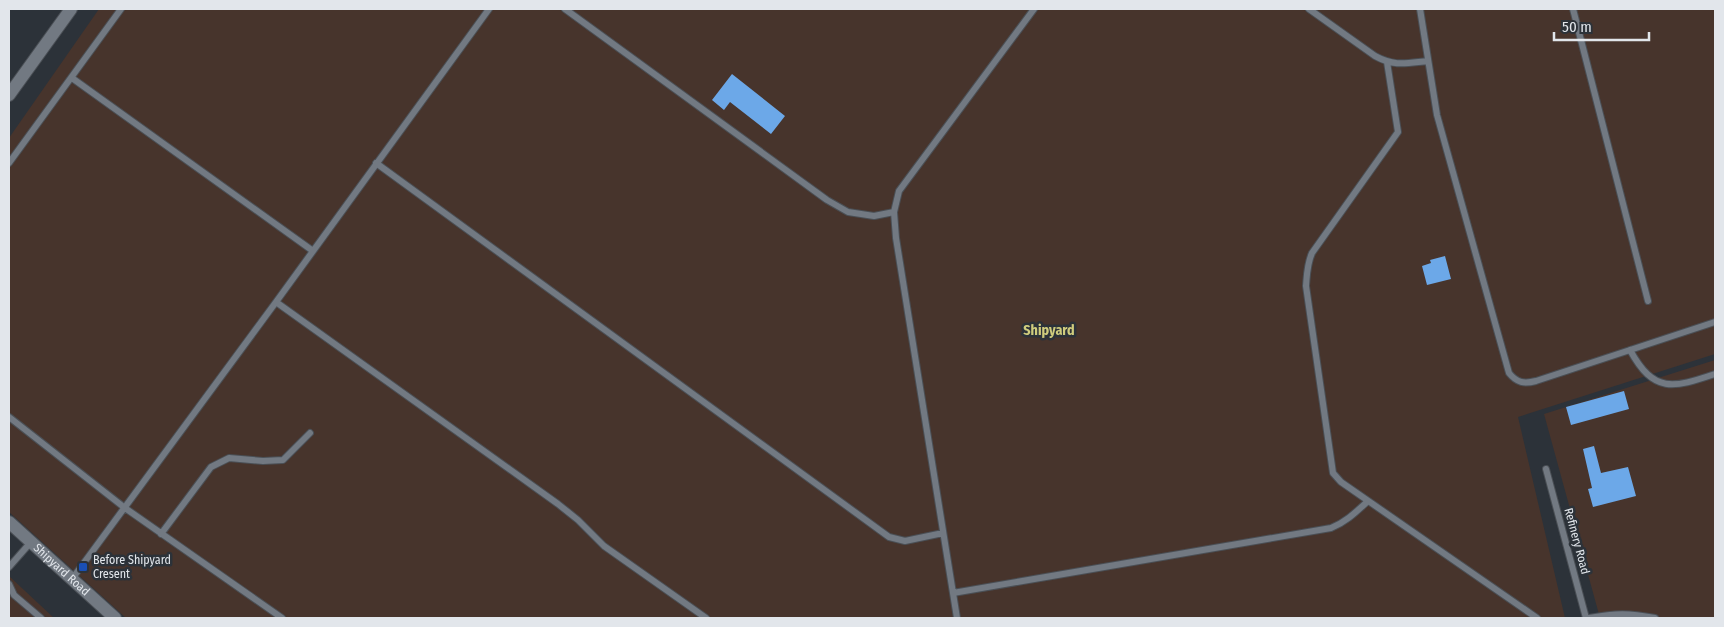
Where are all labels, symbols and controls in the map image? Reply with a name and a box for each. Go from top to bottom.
scale bar [1554,10,1649,42]
text: 50 m [1562,18,1592,36]
district label: Shipyard [1023,322,1075,339]
street label: Refinery Road [1561,506,1593,576]
street label: Shipyard Road [31,541,93,599]
place label: Before Shipyard Cresent [93,553,171,581]
marker: Before Shipyard Cresent [77,561,89,573]

